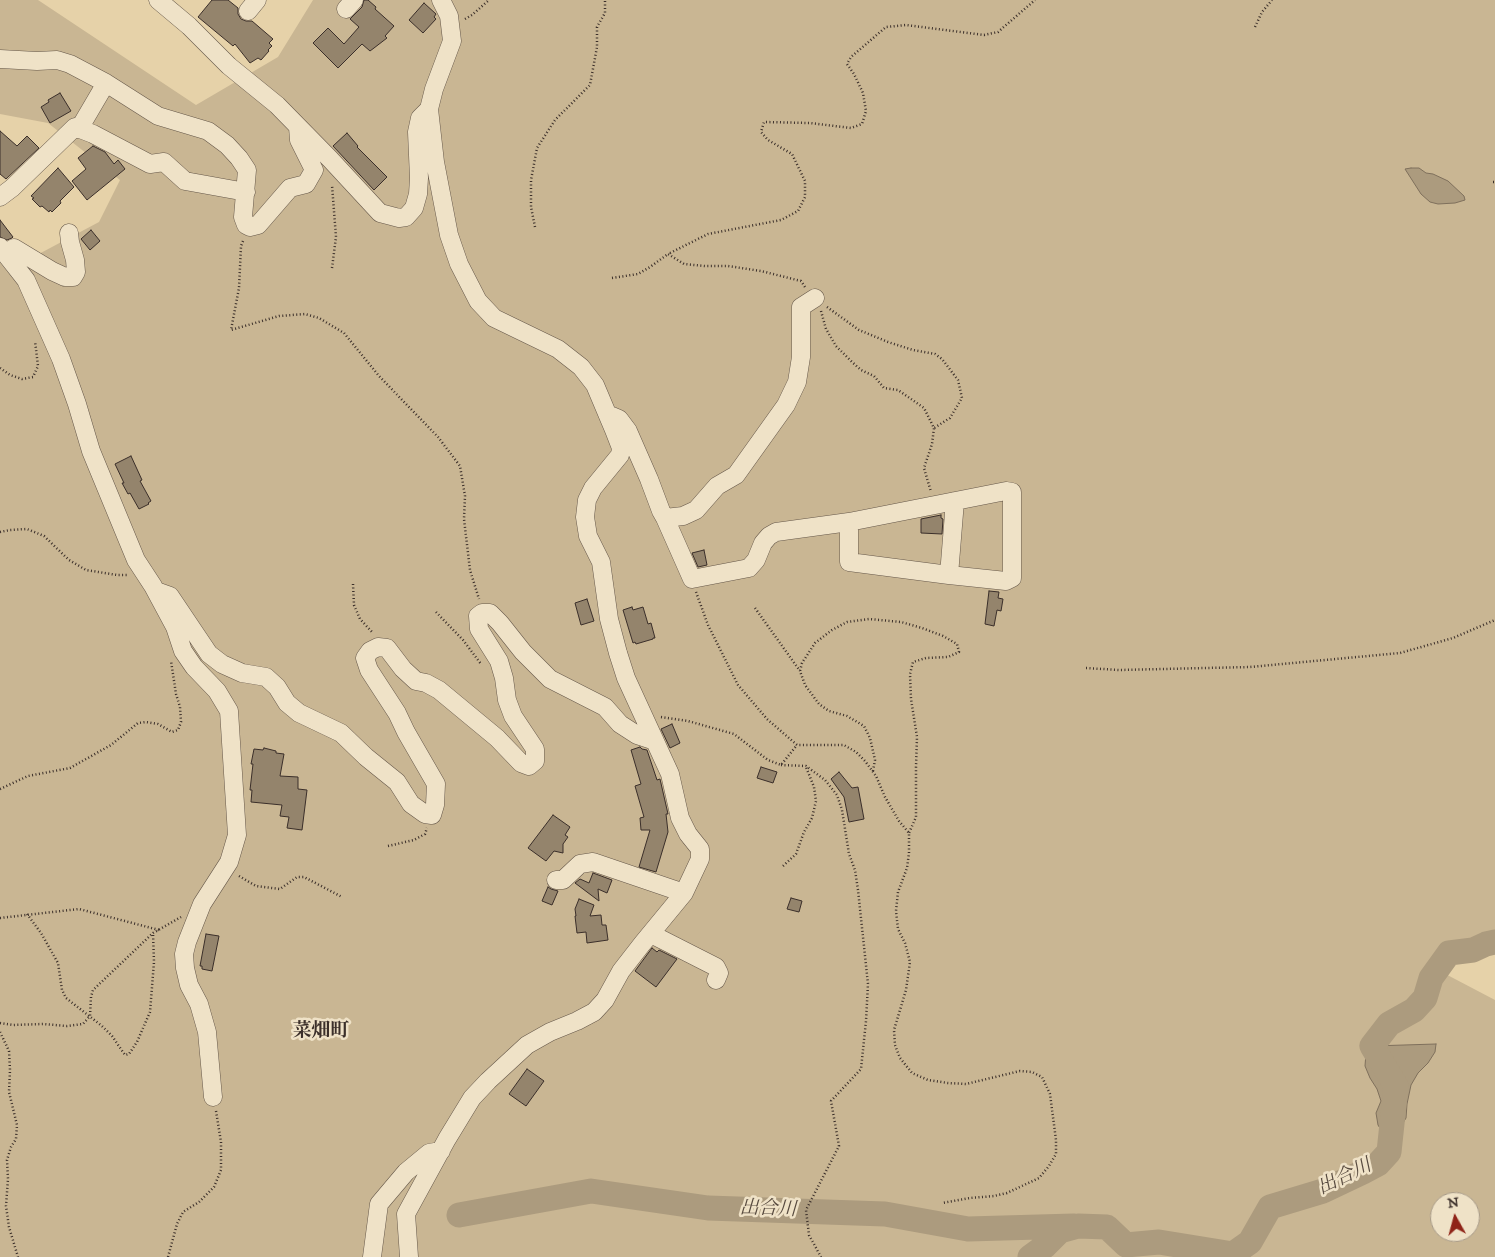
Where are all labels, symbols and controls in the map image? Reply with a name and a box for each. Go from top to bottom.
district label: 菜畑町 [293,1021,349,1043]
water label: 出合川 [1314,1155,1376,1201]
north arrow [1430,1192,1480,1242]
text: N [1446,1193,1460,1213]
water label: 出合川 [739,1198,797,1222]

